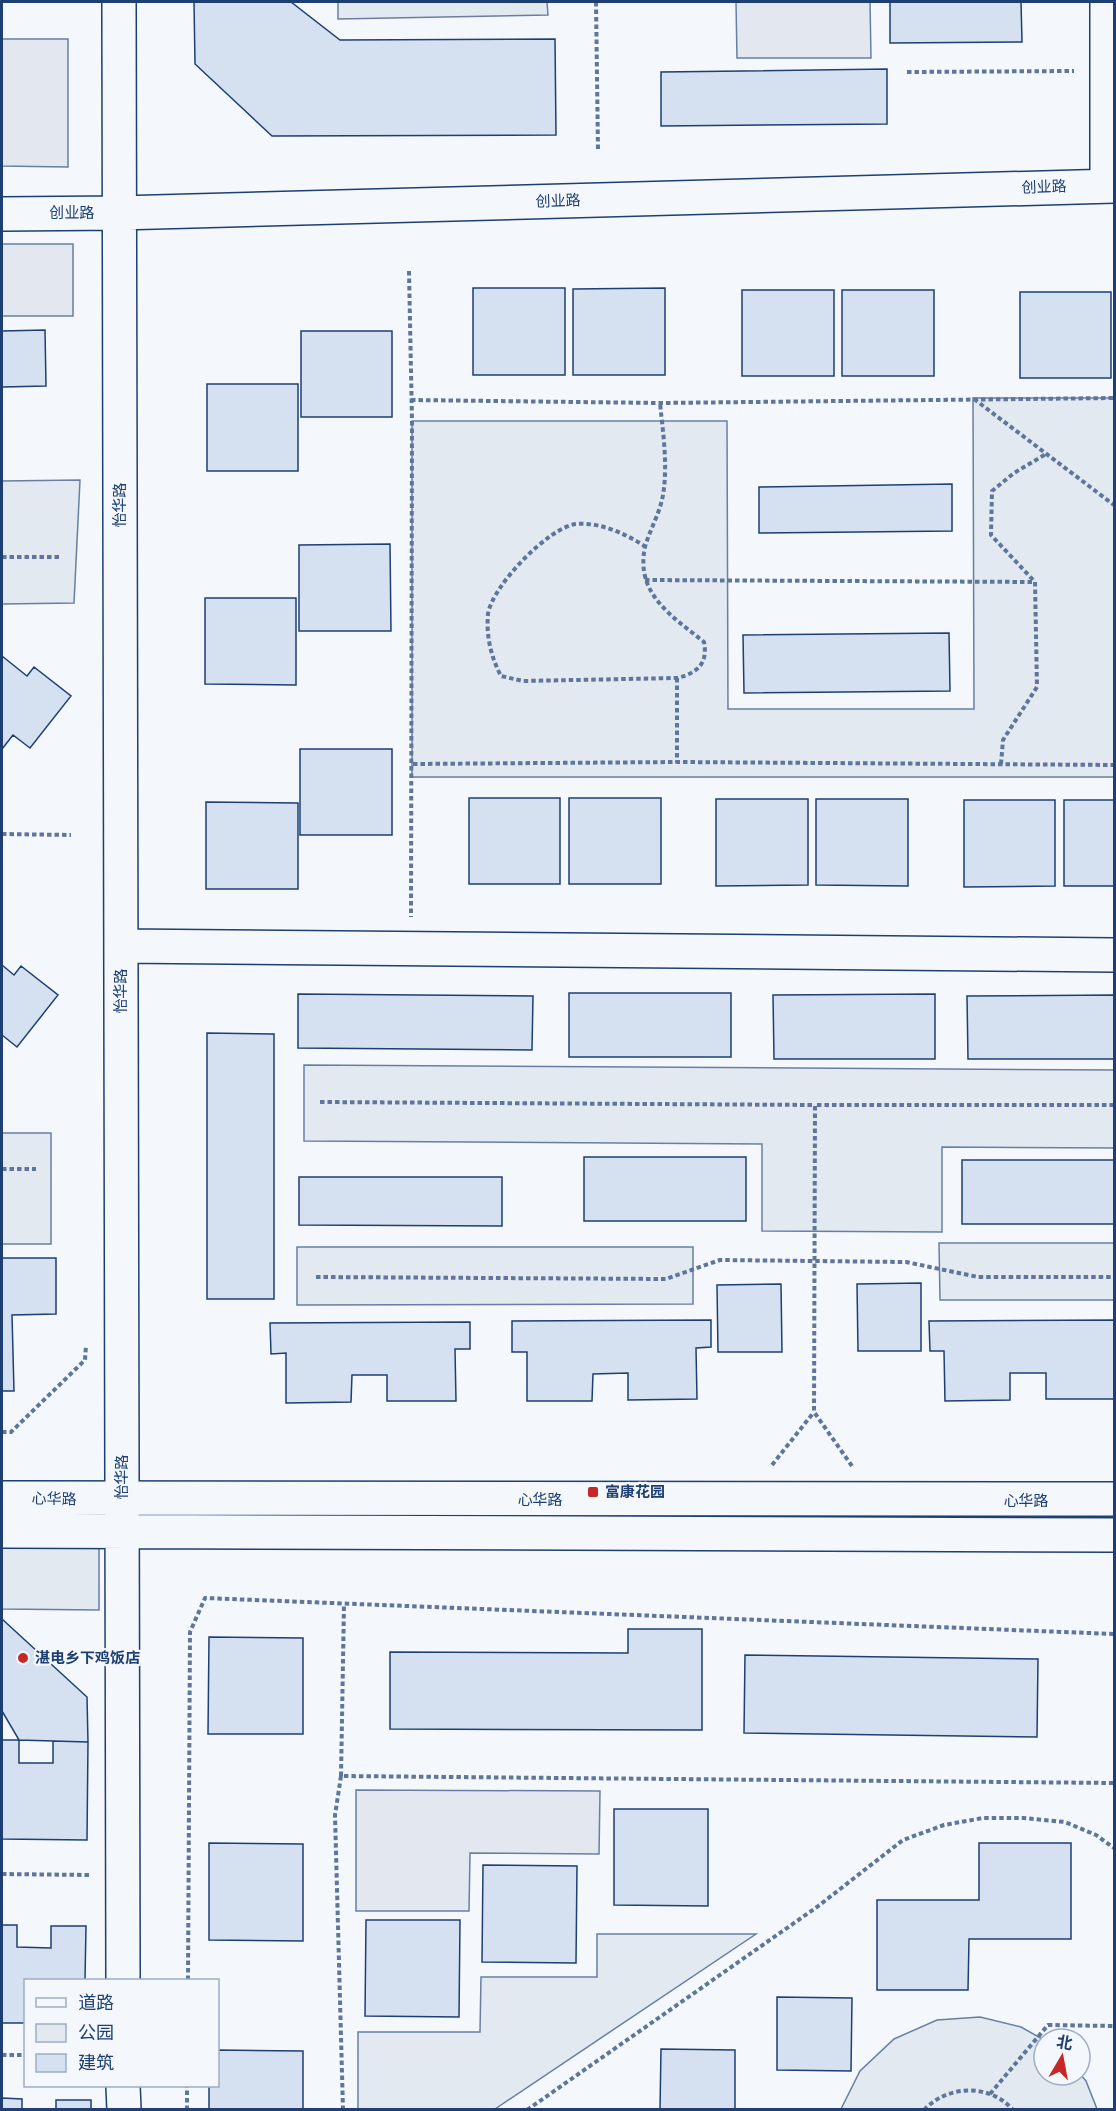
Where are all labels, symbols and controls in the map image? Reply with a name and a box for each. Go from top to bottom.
street label: 创业路 [1021,176,1067,198]
street label: 创业路 [535,190,581,212]
street label: 创业路 [49,203,95,223]
street label: 怡华路 [110,482,130,528]
street label: 怡华路 [111,968,131,1014]
street label: 怡华路 [112,1454,132,1500]
place label: 富康花园 [605,1482,665,1502]
marker: 富康花园 [586,1485,600,1499]
street label: 心华路 [31,1489,77,1509]
street label: 心华路 [517,1490,563,1510]
street label: 心华路 [1003,1491,1049,1511]
place label: 湛电乡下鸡饭店 [35,1648,140,1668]
marker: 湛电乡下鸡饭店 [16,1651,30,1665]
legend [24,1979,219,2087]
text: 道路 [78,1991,114,2015]
text: 公园 [78,2021,114,2045]
north arrow [1032,2027,1092,2087]
text: 北 [1055,2031,1074,2055]
text: 建筑 [78,2051,114,2075]

